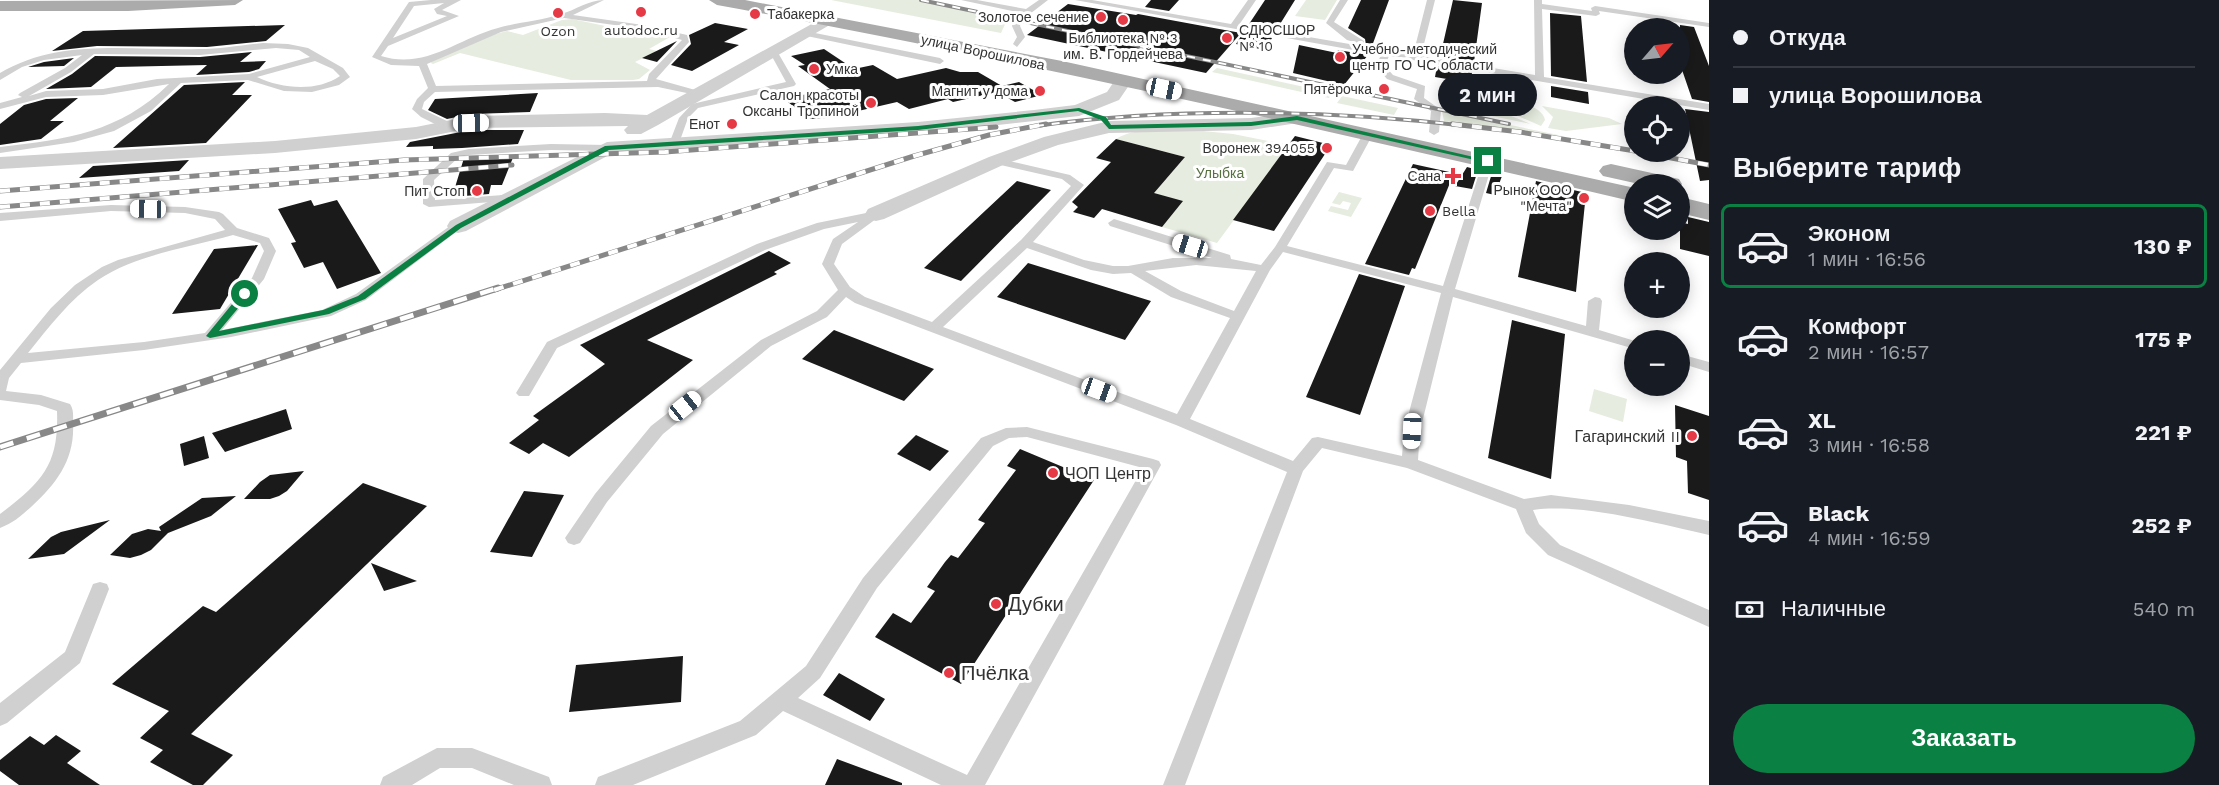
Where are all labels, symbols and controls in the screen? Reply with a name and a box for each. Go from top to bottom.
marker: autodoc.ru [634,5,648,19]
marker: Ozon [551,6,565,20]
place label: Табакерка [767,6,834,22]
marker: Табакерка [748,7,762,21]
place label: Золотое сечение [978,9,1089,25]
marker: Золотое сечение [1094,10,1108,24]
marker: Библиотека № 3 им. В. Гордейчева [1116,13,1130,27]
north arrow [1624,18,1690,84]
map controls [1624,18,1690,396]
place label: autodoc.ru [604,22,678,38]
place label: СДЮСШОР № 10 [1239,22,1315,54]
place label: Ozon [541,23,575,39]
text: Откуда [1769,25,1846,50]
place label: Библиотека № 3 им. В. Гордейчева [1063,30,1183,62]
street label: улица Ворошилова [920,31,1047,73]
marker: СДЮСШОР № 10 [1220,31,1234,45]
place label: Учебно-методический центр ГО ЧС области [1352,41,1497,73]
marker: Учебно-методический центр ГО ЧС области [1333,50,1347,64]
place label: Умка [826,61,858,77]
marker: Умка [807,62,821,76]
callout: 2 мин [1438,74,1538,116]
car [1145,76,1183,102]
place label: Пятёрочка [1303,81,1372,97]
marker: Пятёрочка [1377,82,1391,96]
place label: Магнит у дома [931,83,1028,99]
text: 2 мин [1459,83,1516,107]
text: улица Ворошилова [1769,83,1981,108]
marker: Магнит у дома [1033,84,1047,98]
place label: Салон красоты Оксаны Тропиной [742,87,859,119]
marker: Салон красоты Оксаны Тропиной [864,96,878,110]
button: locate [1624,96,1690,162]
car [453,114,489,132]
place label: Енот [689,116,721,132]
marker: Енот [725,117,739,131]
place label: Воронеж 394055 [1202,140,1315,156]
marker: Воронеж 394055 [1320,141,1334,155]
route end [1474,147,1501,174]
text: Выберите тариф [1733,152,1961,184]
park label: Улыбка [1196,165,1244,181]
place label: Сана [1407,168,1441,184]
marker: Сана [1446,169,1460,183]
button: layers [1624,174,1690,240]
place label: Рынок ООО "Мечта" [1494,182,1572,214]
place label: Пит Стоп [404,183,465,199]
marker: Пит Стоп [470,184,484,198]
marker: Рынок ООО "Мечта" [1577,191,1591,205]
car [130,200,166,218]
place label: Bella [1442,203,1476,219]
marker: Bella [1423,204,1437,218]
icon: car [1736,219,1790,273]
text: Эконом [1808,221,1891,246]
car [1170,232,1210,260]
text: 130 ₽ [2134,234,2192,259]
text: 1 мин · 16:56 [1808,247,1926,271]
button: + [1624,252,1690,318]
route start [231,280,258,307]
icon: car [1736,312,1790,366]
text: Комфорт [1808,314,1907,339]
text: 175 ₽ [2135,327,2192,352]
button: − [1624,330,1690,396]
text: 2 мин · 16:57 [1808,340,1929,364]
car [1079,375,1119,405]
car [665,388,705,424]
icon: car [1736,405,1790,459]
text: XL [1808,408,1836,433]
car [1402,413,1422,449]
text: 221 ₽ [2135,420,2192,445]
place label: Гагаринский II [1574,427,1680,446]
marker: Гагаринский II [1685,429,1699,443]
text: 3 мин · 16:58 [1808,433,1930,457]
place label: ЧОП Центр [1065,464,1151,483]
marker: ЧОП Центр [1046,466,1060,480]
icon: car [1736,498,1790,552]
text: Black [1808,501,1869,526]
text: 252 ₽ [2132,513,2192,538]
text: 4 мин · 16:59 [1808,526,1931,550]
place label: Дубки [1008,592,1064,616]
icon: cash [1733,593,1766,626]
text: Наличные [1781,596,1886,621]
marker: Дубки [989,597,1003,611]
text: 540 m [2133,597,2195,621]
place label: Пчёлка [961,661,1030,685]
marker: Пчёлка [942,666,956,680]
button: Заказать [1733,704,2195,773]

